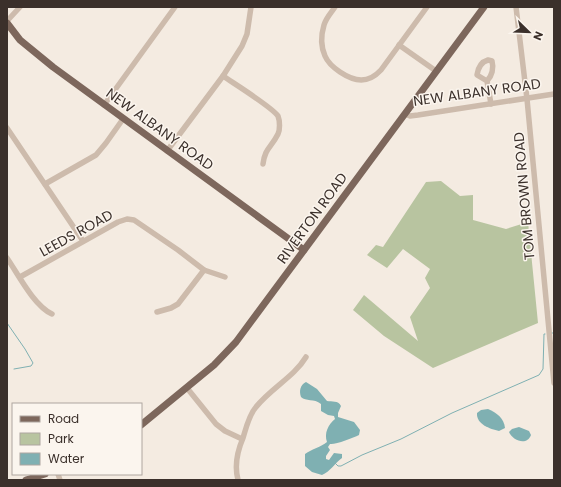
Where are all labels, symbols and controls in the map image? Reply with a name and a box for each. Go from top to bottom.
north arrow [509,12,549,52]
text: N [529,29,547,43]
street label: NEW ALBANY ROAD [412,73,542,111]
street label: NEW ALBANY ROAD [102,83,218,175]
street label: TOM BROWN ROAD [508,131,540,261]
street label: RIVERTON ROAD [272,168,352,268]
street label: LEEDS ROAD [36,205,116,261]
legend [12,403,142,475]
text: Road [48,410,79,427]
text: Park [48,430,75,447]
text: Water [48,450,85,467]

